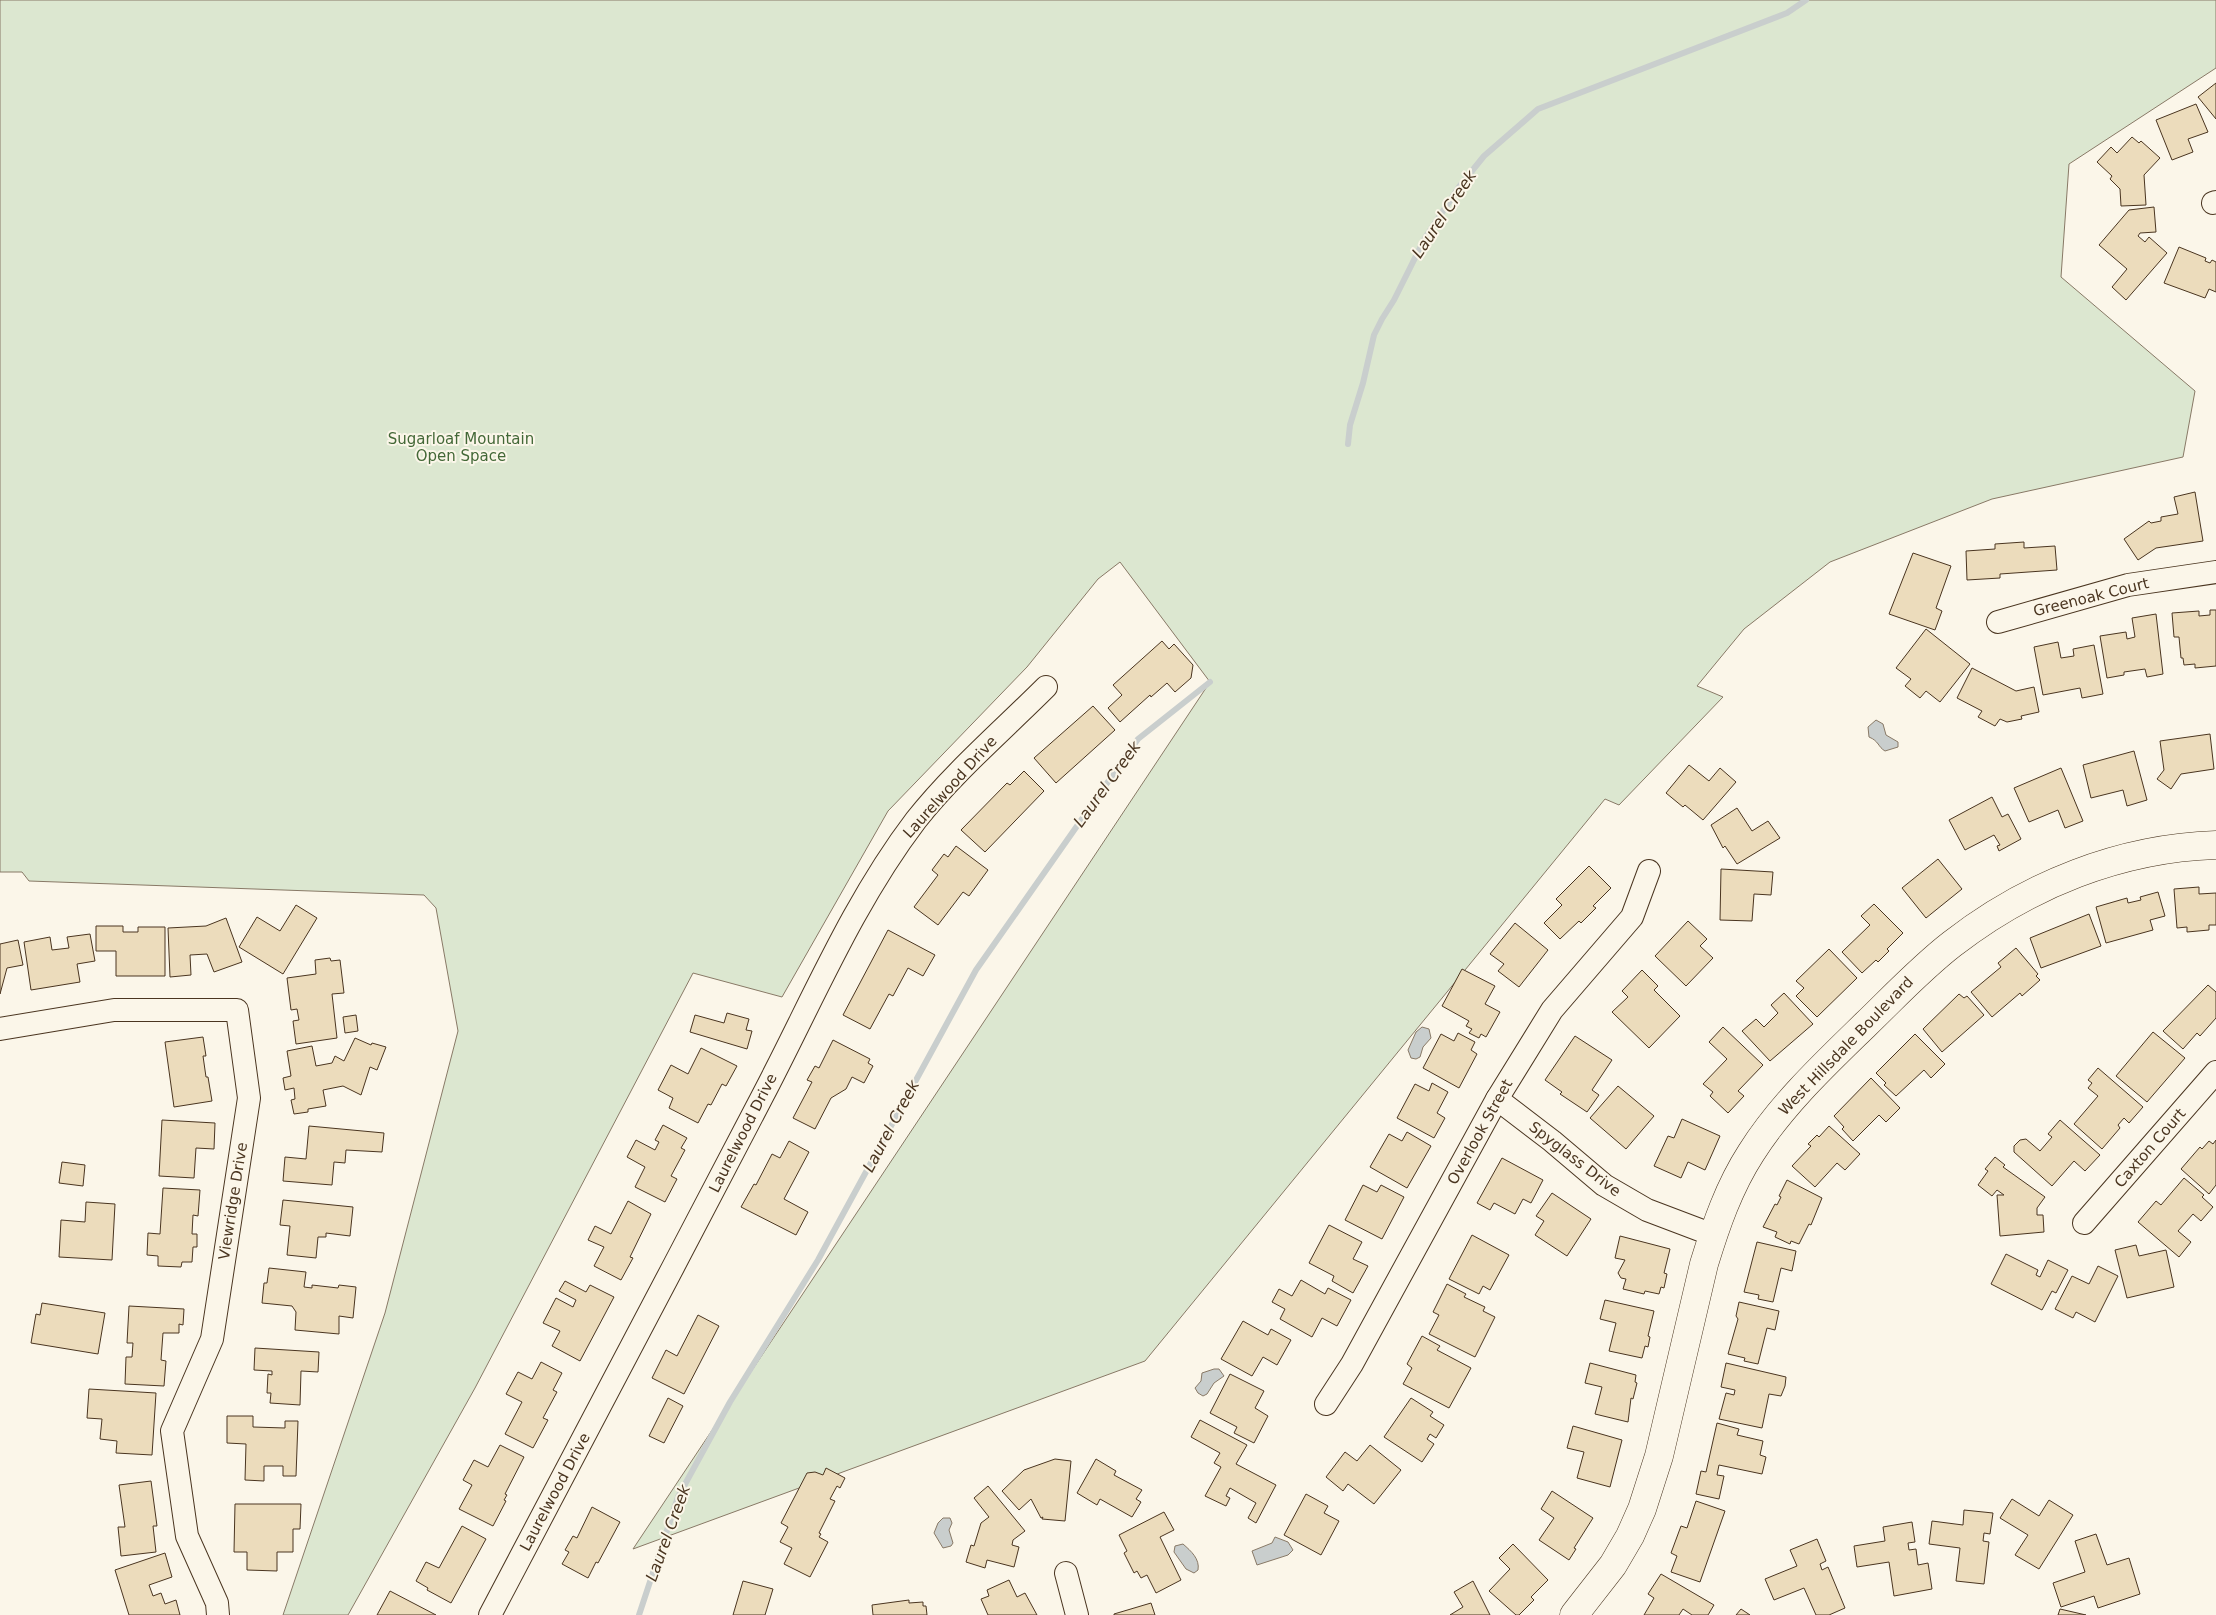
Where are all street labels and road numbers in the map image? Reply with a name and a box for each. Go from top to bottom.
street label: Greenoak Court [2031,574,2151,620]
street label: Laurelwood Drive [899,732,1001,842]
street label: West Hillsdale Boulevard [1775,973,1917,1119]
street label: Laurelwood Drive [705,1070,781,1196]
street label: Overlook Street [1444,1076,1516,1188]
street label: Caxton Court [2111,1105,2189,1191]
street label: Spyglass Drive [1526,1118,1624,1200]
street label: Viewridge Drive [215,1141,251,1261]
street label: Laurelwood Drive [516,1430,594,1554]

